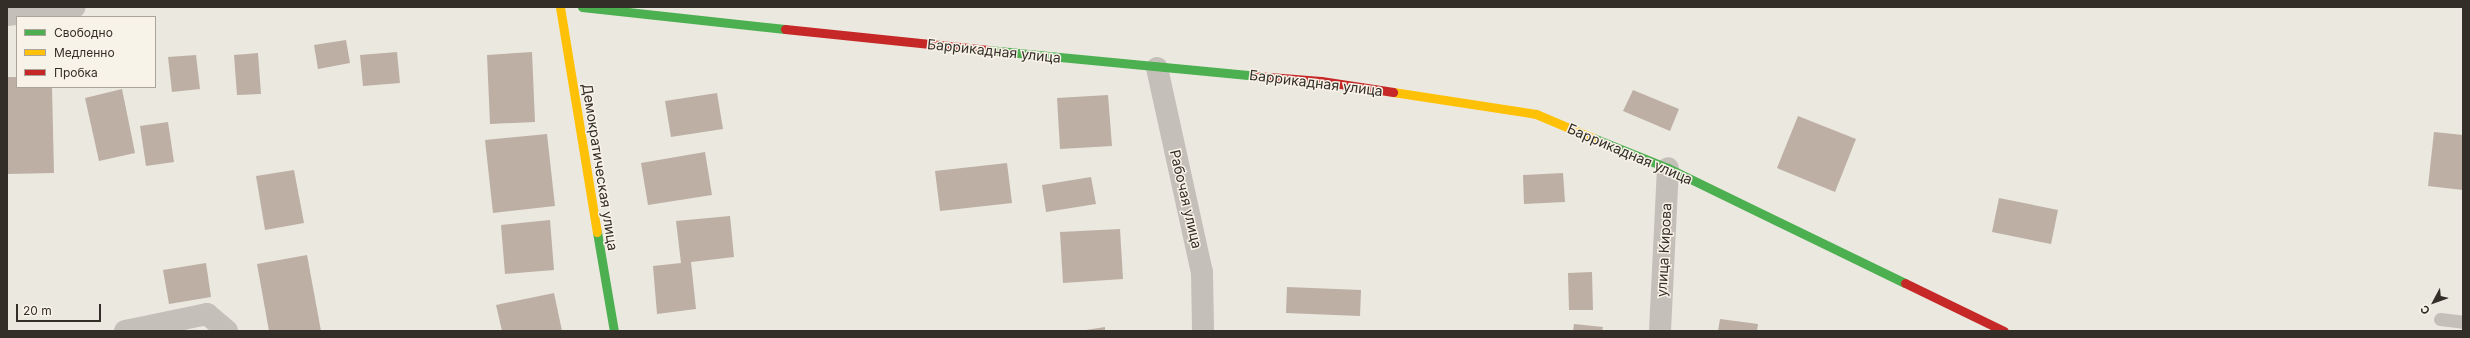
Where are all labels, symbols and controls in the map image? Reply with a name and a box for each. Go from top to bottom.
legend [16,16,156,88]
text: Свободно [54,25,113,40]
street label: Баррикадная улица [926,36,1062,66]
text: Медленно [54,45,115,60]
text: Пробка [54,65,98,80]
street label: Баррикадная улица [1248,66,1384,100]
street label: Демократическая улица [578,82,622,252]
street label: Баррикадная улица [1565,120,1695,188]
street label: Рабочая улица [1166,148,1206,250]
street label: улица Кирова [1653,203,1675,297]
north arrow [2414,282,2454,322]
scale bar [18,296,103,322]
text: С [2417,302,2433,318]
text: 20 m [23,303,52,318]

